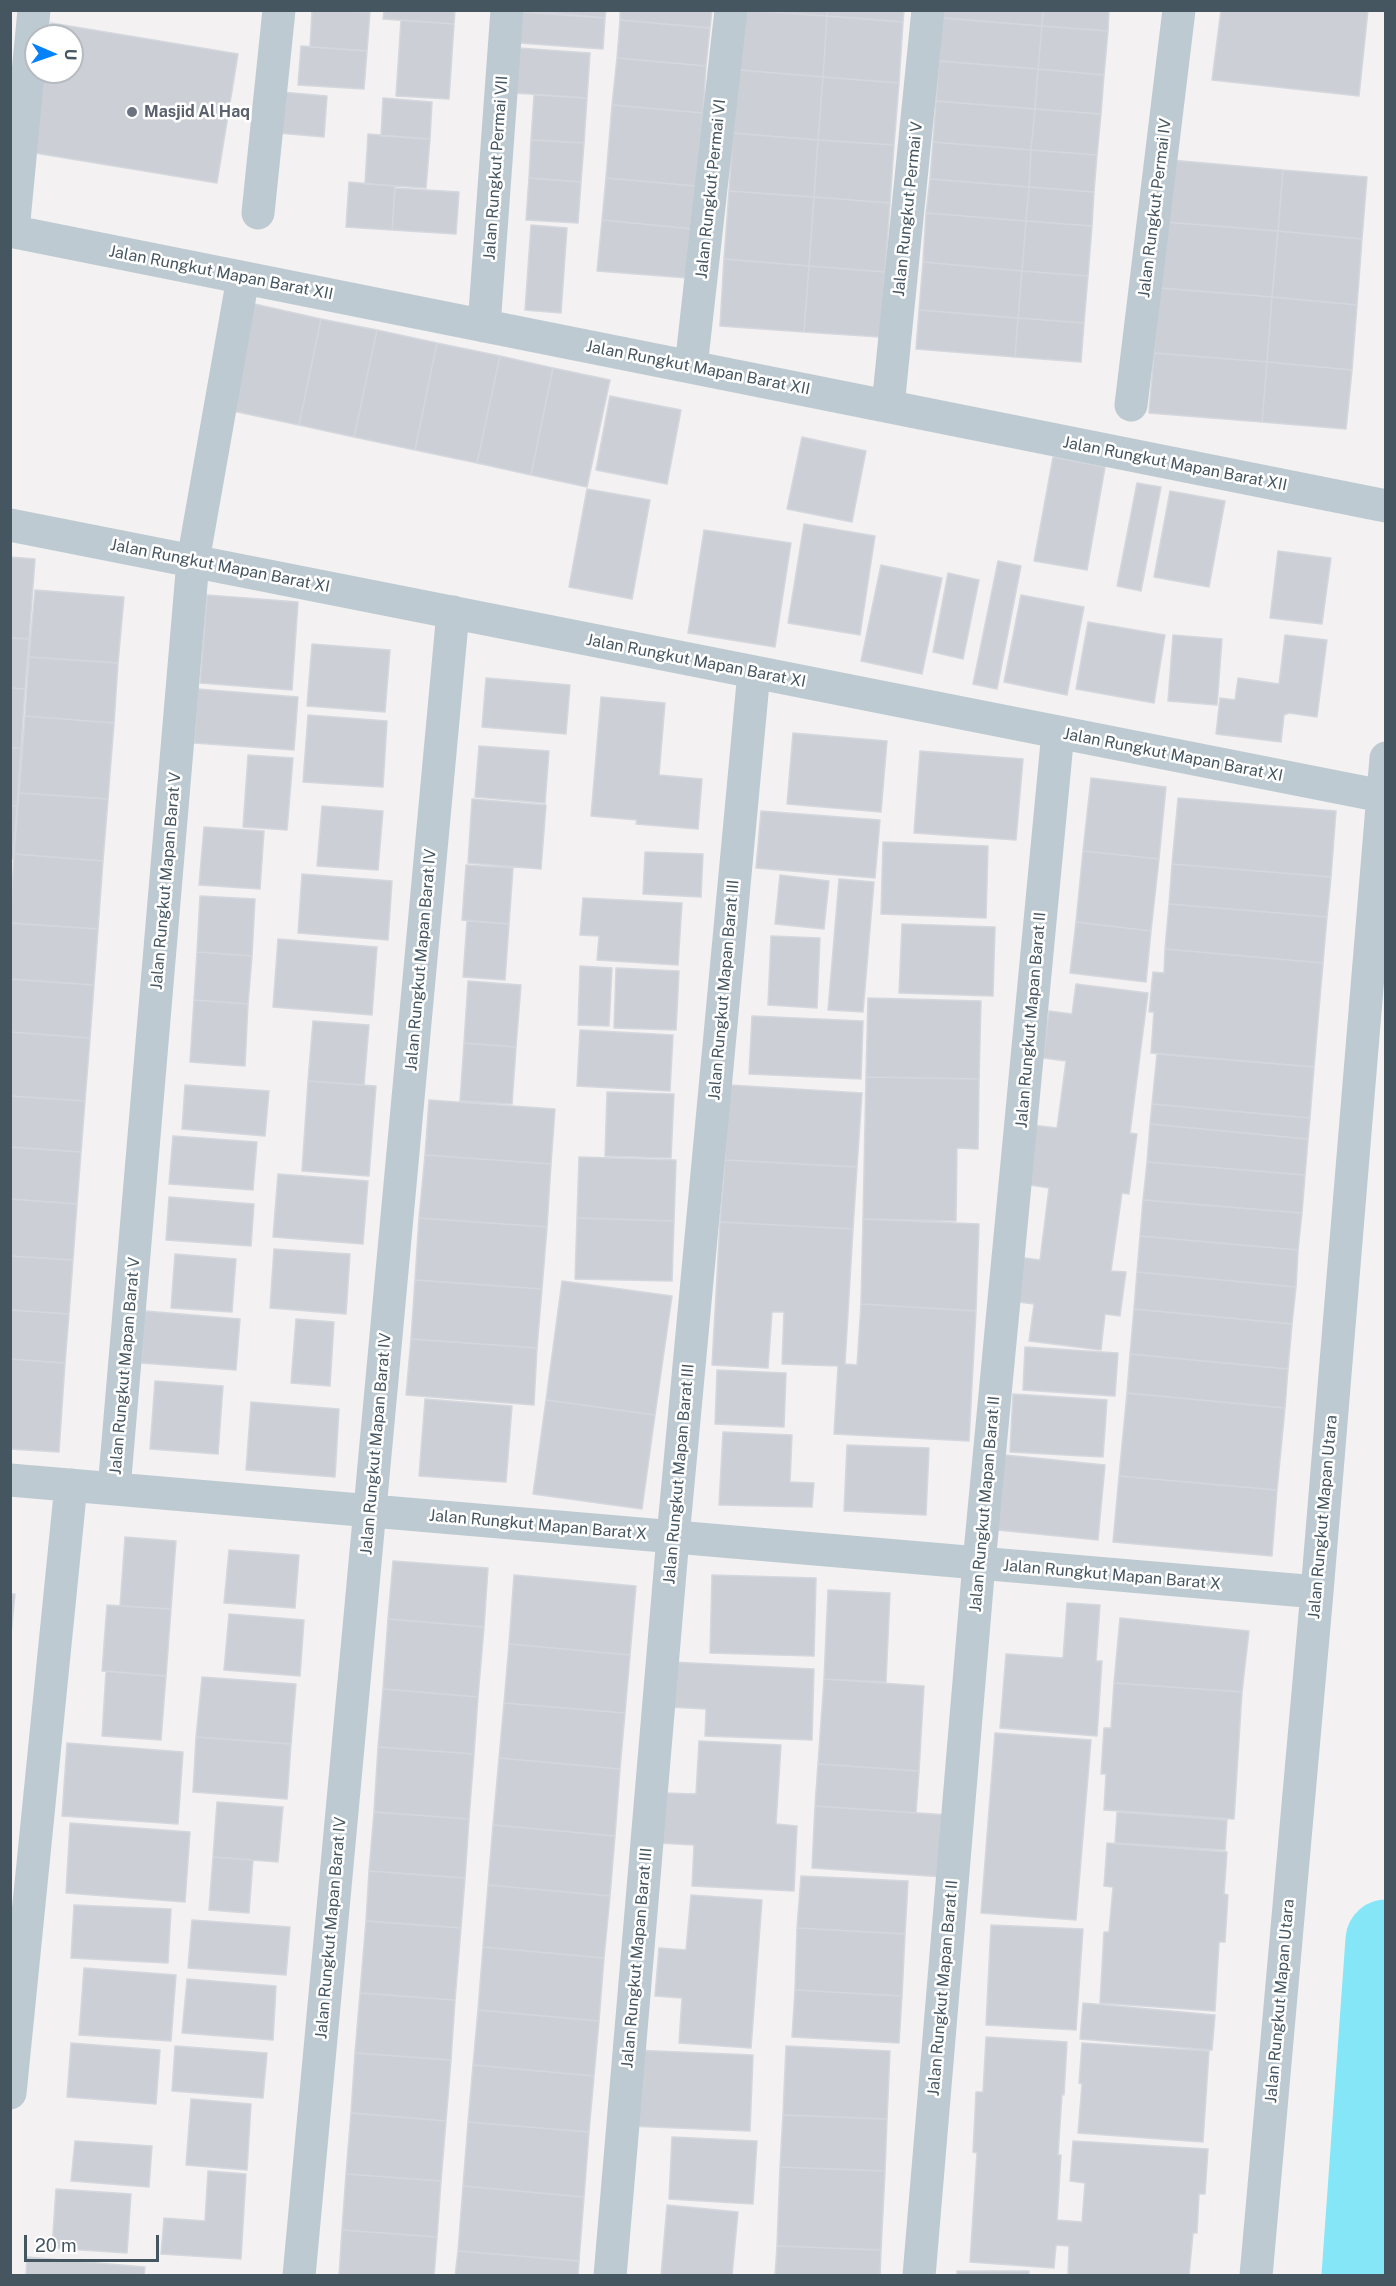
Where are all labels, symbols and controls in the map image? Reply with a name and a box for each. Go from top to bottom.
north arrow [24,24,84,84]
text: U [61,48,80,61]
street label: Jalan Rungkut Permai VII [480,75,512,261]
street label: Jalan Rungkut Permai VI [692,98,730,280]
place label: Masjid Al Haq [144,102,250,122]
marker: Masjid Al Haq [125,105,139,119]
street label: Jalan Rungkut Permai IV [1134,117,1176,299]
street label: Jalan Rungkut Permai V [889,121,927,297]
street label: Jalan Rungkut Mapan Barat XII [107,242,335,304]
street label: Jalan Rungkut Mapan Barat XII [584,337,812,399]
street label: Jalan Rungkut Mapan Barat XII [1061,433,1289,495]
street label: Jalan Rungkut Mapan Barat XI [109,535,331,597]
street label: Jalan Rungkut Mapan Barat XI [585,630,807,692]
street label: Jalan Rungkut Mapan Barat XI [1062,724,1284,786]
street label: Jalan Rungkut Mapan Barat V [147,771,185,991]
street label: Jalan Rungkut Mapan Barat IV [402,848,440,1072]
street label: Jalan Rungkut Mapan Barat III [705,879,743,1101]
street label: Jalan Rungkut Mapan Barat II [1012,911,1050,1129]
street label: Jalan Rungkut Mapan Barat V [106,1256,144,1476]
street label: Jalan Rungkut Mapan Barat IV [357,1332,395,1556]
street label: Jalan Rungkut Mapan Barat III [660,1363,698,1585]
street label: Jalan Rungkut Mapan Barat II [966,1395,1004,1613]
street label: Jalan Rungkut Mapan Utara [1305,1414,1341,1620]
street label: Jalan Rungkut Mapan Barat X [428,1506,648,1544]
street label: Jalan Rungkut Mapan Barat X [1002,1556,1222,1594]
street label: Jalan Rungkut Mapan Barat IV [312,1816,350,2040]
street label: Jalan Rungkut Mapan Barat III [618,1847,656,2069]
street label: Jalan Rungkut Mapan Barat II [924,1879,962,2097]
street label: Jalan Rungkut Mapan Utara [1262,1898,1298,2104]
scale bar [27,2223,162,2261]
text: 20 m [35,2235,77,2256]

